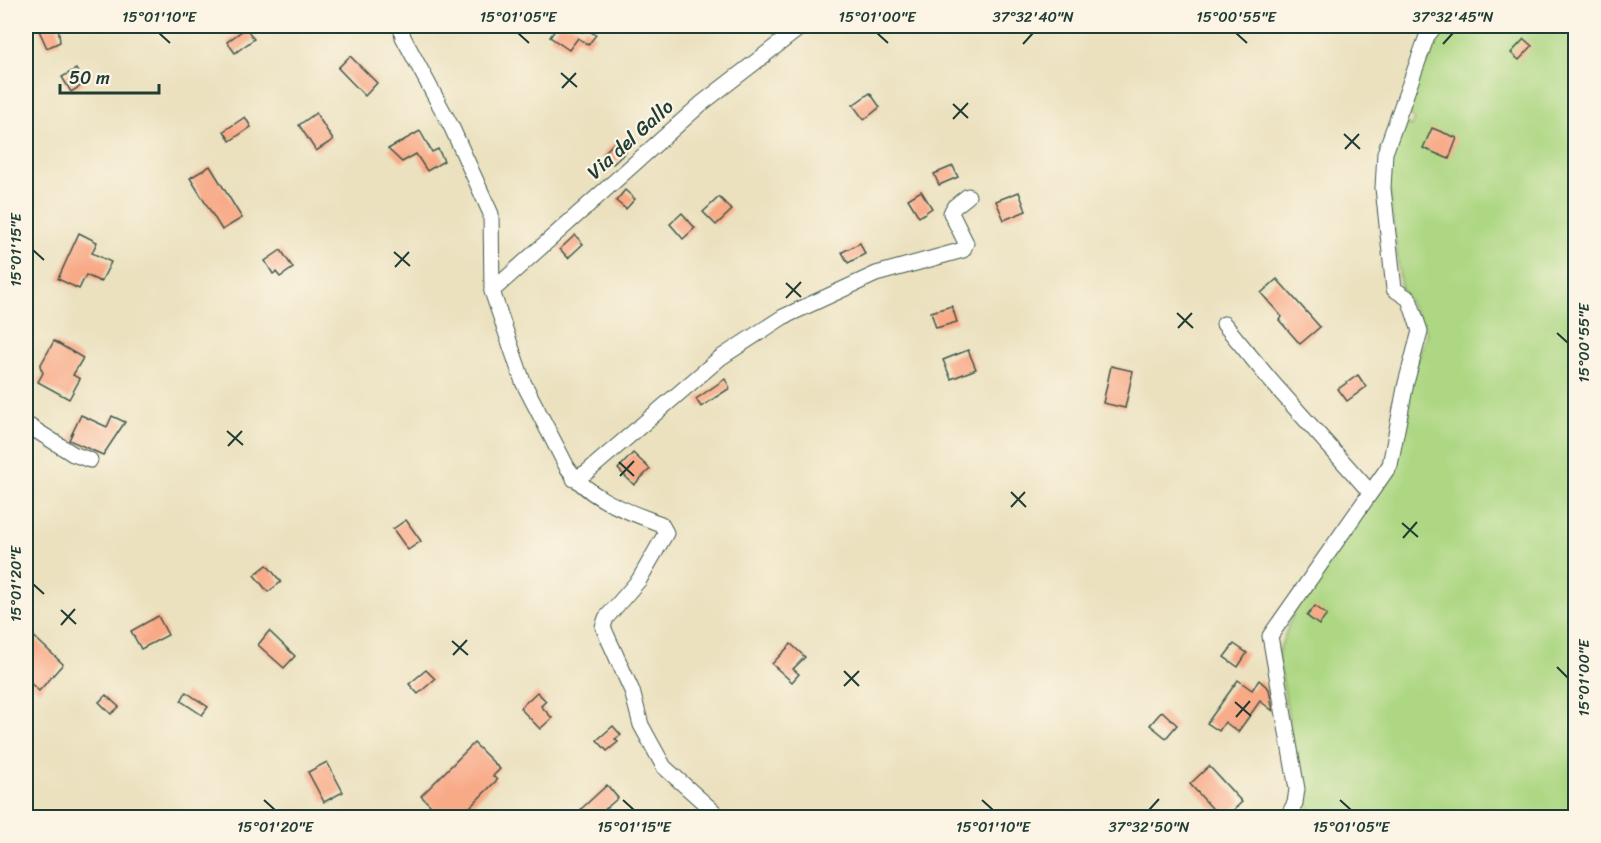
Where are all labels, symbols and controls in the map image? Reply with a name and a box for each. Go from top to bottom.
text: 15°01'10"E [122,4,198,30]
text: 15°01'05"E [480,4,558,30]
text: 15°01'00"E [838,4,917,30]
text: 37°32'40"N [992,4,1074,30]
text: 15°00'55"E [1196,4,1277,30]
text: 37°32'45"N [1413,4,1494,30]
scale bar [60,57,159,95]
text: 50 m [69,62,110,94]
street label: Via del Gallo [579,90,682,188]
text: 15°01'15"E [3,211,29,287]
text: 15°00'55"E [1571,302,1597,383]
text: 15°01'20"E [3,544,29,622]
text: 15°01'00"E [1571,638,1597,717]
text: 15°01'20"E [237,814,315,840]
text: 15°01'15"E [597,814,673,840]
text: 15°01'10"E [956,814,1032,840]
text: 37°32'50"N [1109,814,1190,840]
text: 15°01'05"E [1313,814,1391,840]

